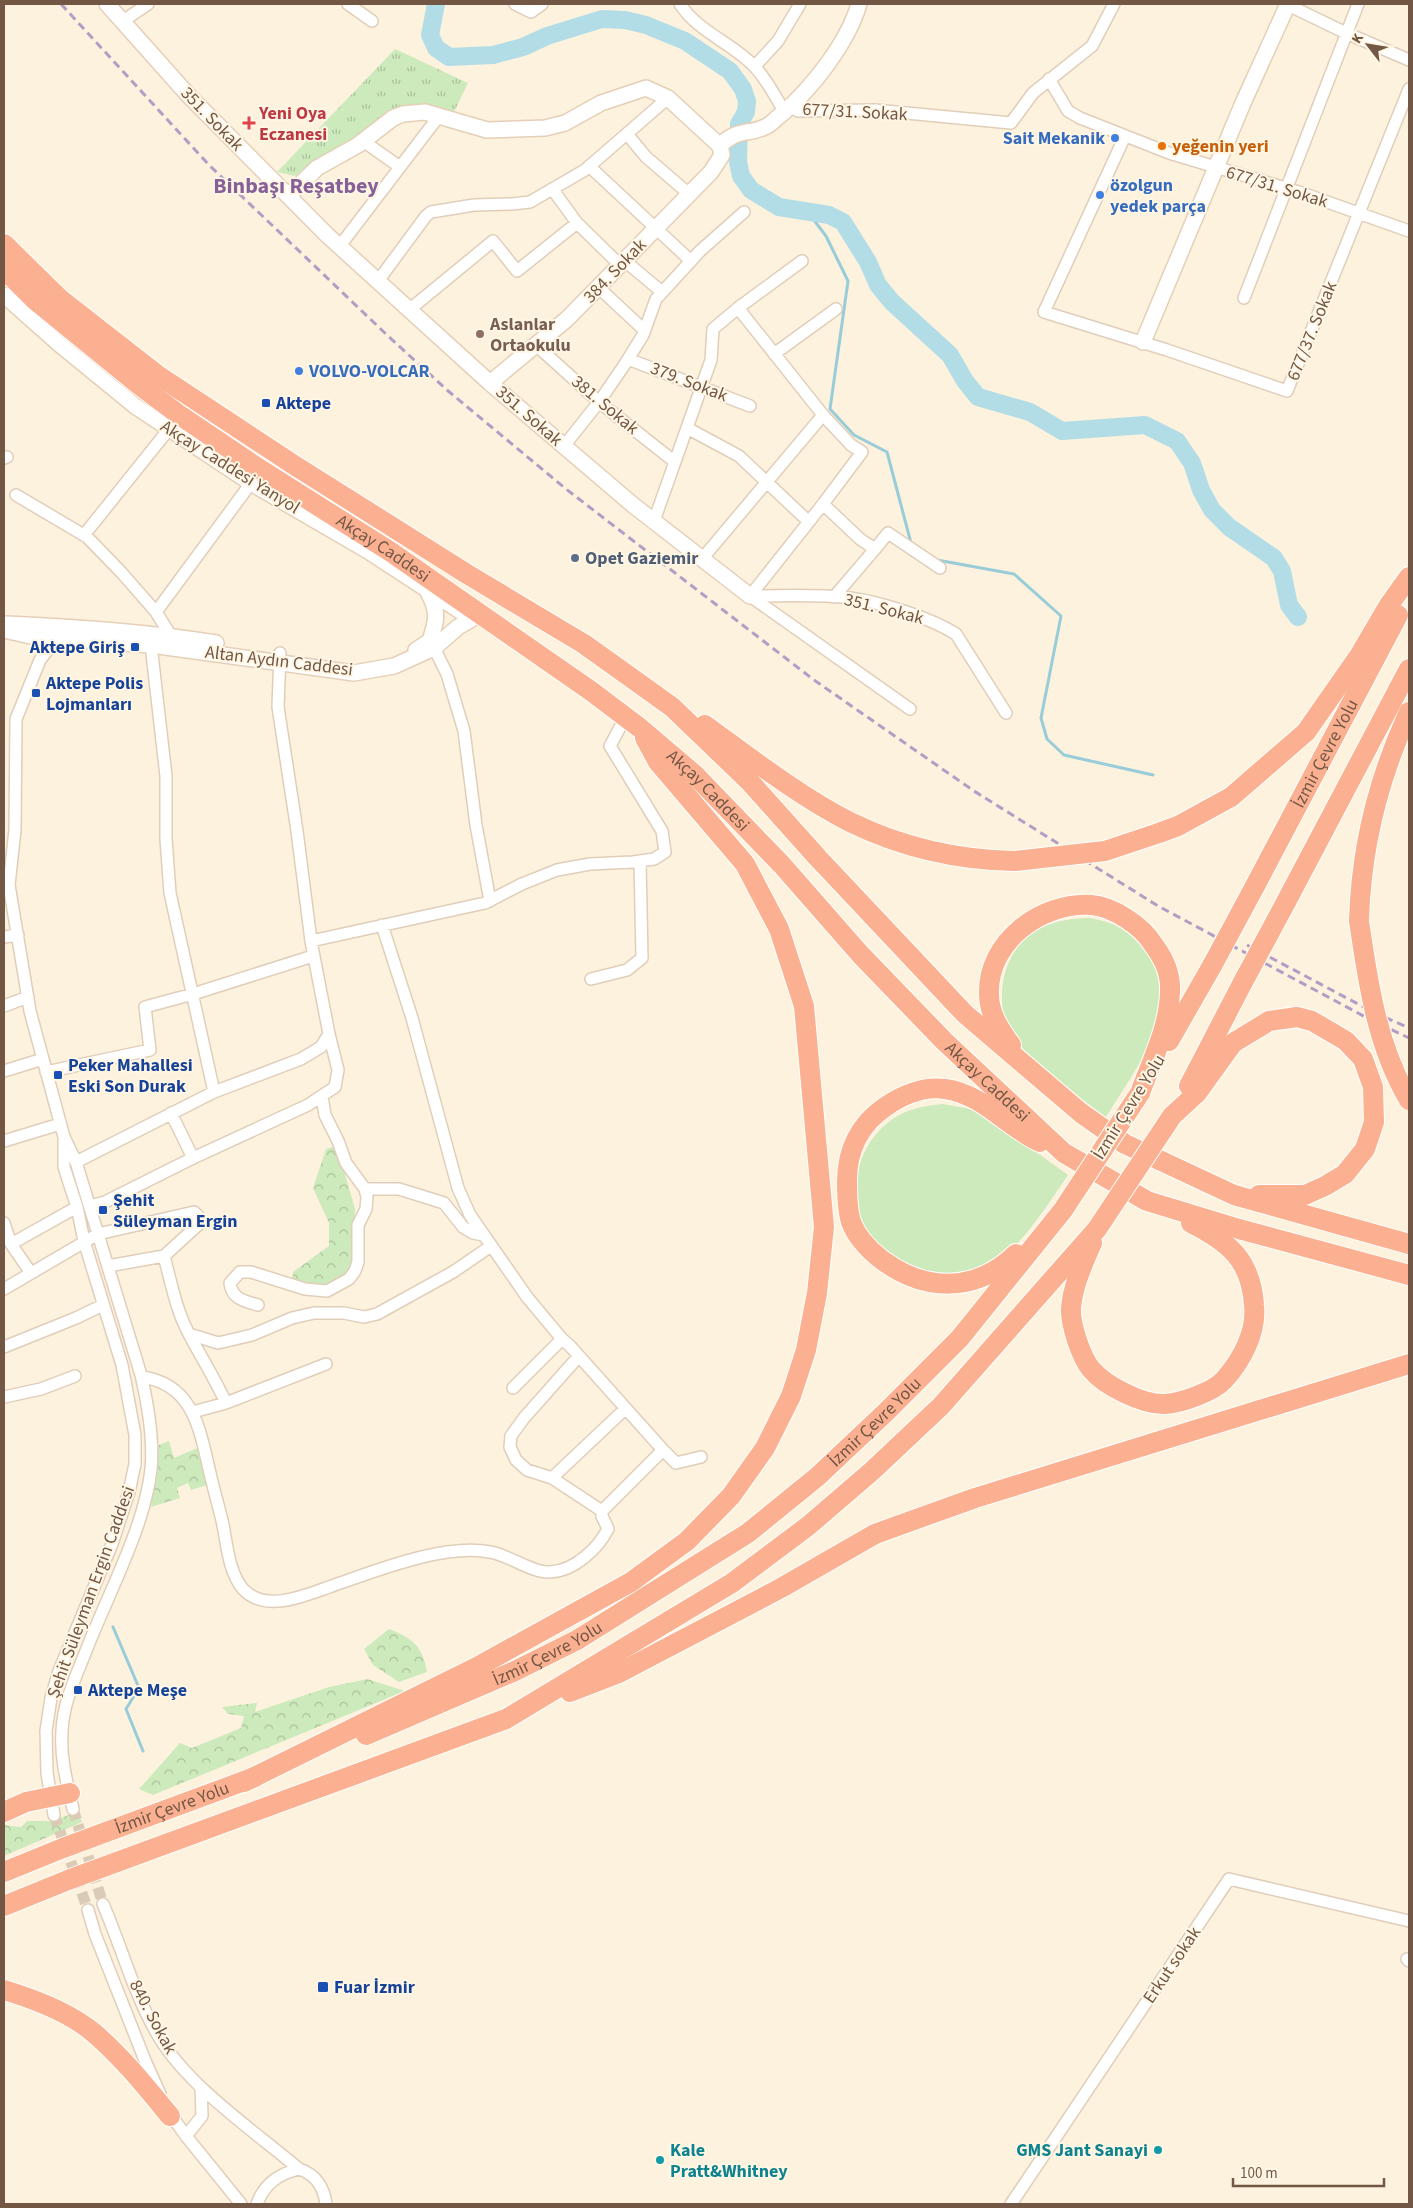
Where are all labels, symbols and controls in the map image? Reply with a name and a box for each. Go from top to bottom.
north arrow [1343,20,1393,70]
text: K [1347,30,1369,48]
street label: 351. Sokak [175,81,249,157]
street label: 677/31. Sokak [802,97,908,127]
place label: Yeni Oya Eczanesi [258,101,327,147]
marker: Yeni Oya Eczanesi [243,117,255,129]
place label: Sait Mekanik [1003,126,1105,151]
marker: Sait Mekanik [1109,132,1121,144]
place label: yeğenin yeri [1172,134,1269,159]
marker: yeğenin yeri [1156,140,1168,152]
street label: 677/31. Sokak [1223,160,1331,214]
district label: Binbaşı Reşatbey [213,170,379,202]
place label: özolgun yedek parça [1110,173,1206,219]
marker: özolgun yedek parça [1094,189,1106,201]
street label: 384. Sokak [578,233,652,309]
street label: 677/37. Sokak [1281,277,1343,384]
place label: Aslanlar Ortaokulu [489,312,571,358]
marker: Aslanlar Ortaokulu [474,328,486,340]
street label: 379. Sokak [647,356,731,408]
place label: VOLVO-VOLCAR [308,359,429,384]
marker: VOLVO-VOLCAR [293,365,305,377]
street label: 381. Sokak [566,369,644,441]
street label: 351. Sokak [490,380,568,452]
place label: Aktepe [275,391,331,416]
marker: Aktepe [260,397,272,409]
street label: Akçay Caddesi Yanyol [155,414,305,520]
street label: Akçay Caddesi [332,508,435,588]
place label: Opet Gaziemir [585,546,699,571]
marker: Opet Gaziemir [569,552,581,564]
street label: 351. Sokak [842,587,926,631]
place label: Aktepe Giriş [29,635,125,660]
street label: Altan Aydın Caddesi [204,640,354,682]
marker: Aktepe Giriş [129,641,141,653]
place label: Aktepe Polis Lojmanları [45,671,143,717]
marker: Aktepe Polis Lojmanları [30,687,42,699]
street label: İzmir Çevre Yolu [1286,694,1364,812]
street label: Akçay Caddesi [661,743,755,837]
street label: Akçay Caddesi [940,1036,1036,1128]
street label: İzmir Çevre Yolu [1087,1050,1171,1164]
place label: Peker Mahallesi Eski Son Durak [68,1053,193,1099]
marker: Peker Mahallesi Eski Son Durak [52,1069,64,1081]
place label: Şehit Süleyman Ergin [113,1188,238,1234]
marker: Şehit Süleyman Ergin [97,1204,109,1216]
street label: İzmir Çevre Yolu [823,1371,927,1472]
street label: Şehit Süleyman Ergin Caddesi [41,1482,141,1702]
street label: İzmir Çevre Yolu [489,1615,607,1692]
place label: Aktepe Meşe [87,1678,187,1703]
marker: Aktepe Meşe [72,1684,84,1696]
street label: İzmir Çevre Yolu [111,1775,233,1840]
street label: Erkut sokak [1137,1922,1207,2008]
street label: 840. Sokak [123,1975,183,2059]
place label: Fuar İzmir [334,1975,416,2000]
marker: Fuar İzmir [316,1980,330,1994]
place label: Kale Pratt&Whitney [670,2138,788,2184]
place label: GMS Jant Sanayi [1016,2138,1148,2163]
marker: GMS Jant Sanayi [1152,2144,1164,2156]
marker: Kale Pratt&Whitney [654,2154,666,2166]
scale bar [1233,2156,1384,2188]
text: 100 m [1240,2163,1278,2184]

